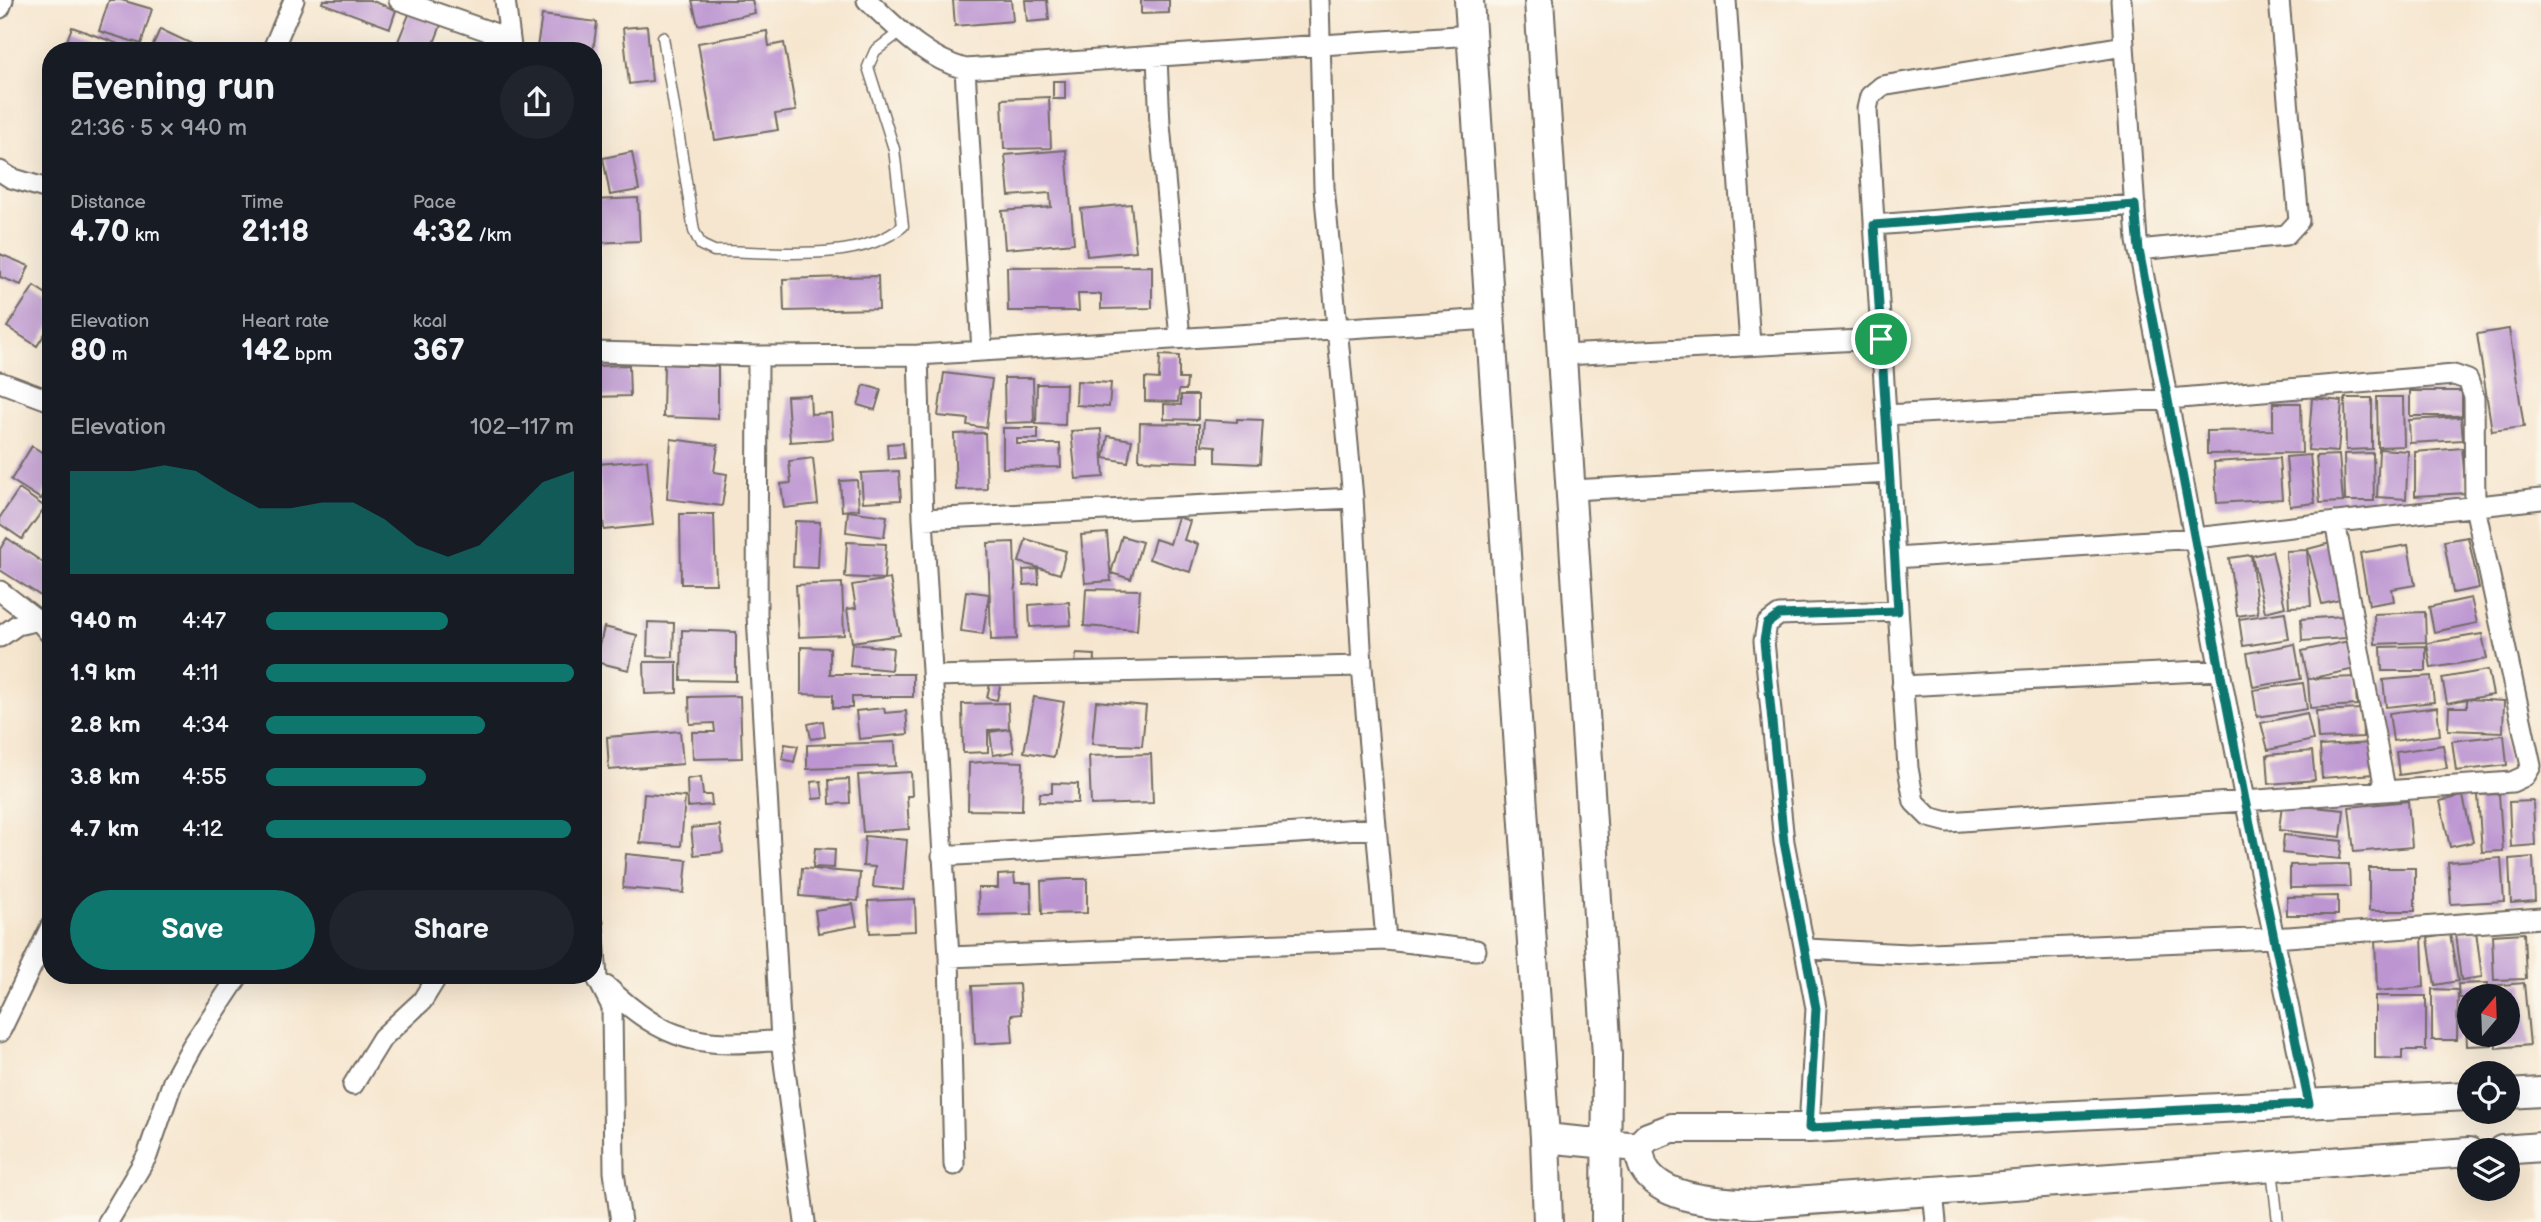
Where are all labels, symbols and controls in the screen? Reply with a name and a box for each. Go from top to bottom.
text: Evening run [70,65,275,110]
button: share [500,65,574,139]
text: 21:36 · 5 × 940 m [70,114,247,142]
text: Distance [70,191,146,214]
text: Time [241,191,283,214]
text: Pace [413,191,456,214]
text: 4.70 [70,214,130,250]
text: 21:18 [241,214,309,250]
text: 4:32 [413,214,473,250]
text: km [130,224,160,247]
text: /km [473,224,512,247]
pin [1851,309,1911,369]
text: Elevation [70,310,149,333]
text: Heart rate [241,310,329,333]
text: kcal [413,310,447,333]
icon: arrive [1862,320,1900,358]
text: 80 [70,333,107,369]
text: 142 [241,333,290,369]
text: 367 [413,333,465,369]
text: m [107,343,128,366]
text: bpm [290,343,332,366]
text: Elevation [70,413,166,441]
text: 102–117 m [470,413,574,441]
text: 940 m [70,607,137,635]
text: 4:47 [182,607,226,635]
text: 1.9 km [70,659,136,687]
text: 4:11 [182,659,218,687]
text: 2.8 km [70,711,141,739]
text: 4:34 [182,711,229,739]
text: 3.8 km [70,763,140,791]
text: 4:55 [182,763,227,791]
text: 4.7 km [70,815,139,843]
text: 4:12 [182,815,223,843]
button: Save [70,890,315,970]
button: Share [329,890,574,970]
north arrow [2457,984,2520,1046]
map controls [2457,984,2520,1201]
button: locate [2457,1061,2520,1124]
button: layers [2457,1138,2520,1201]

